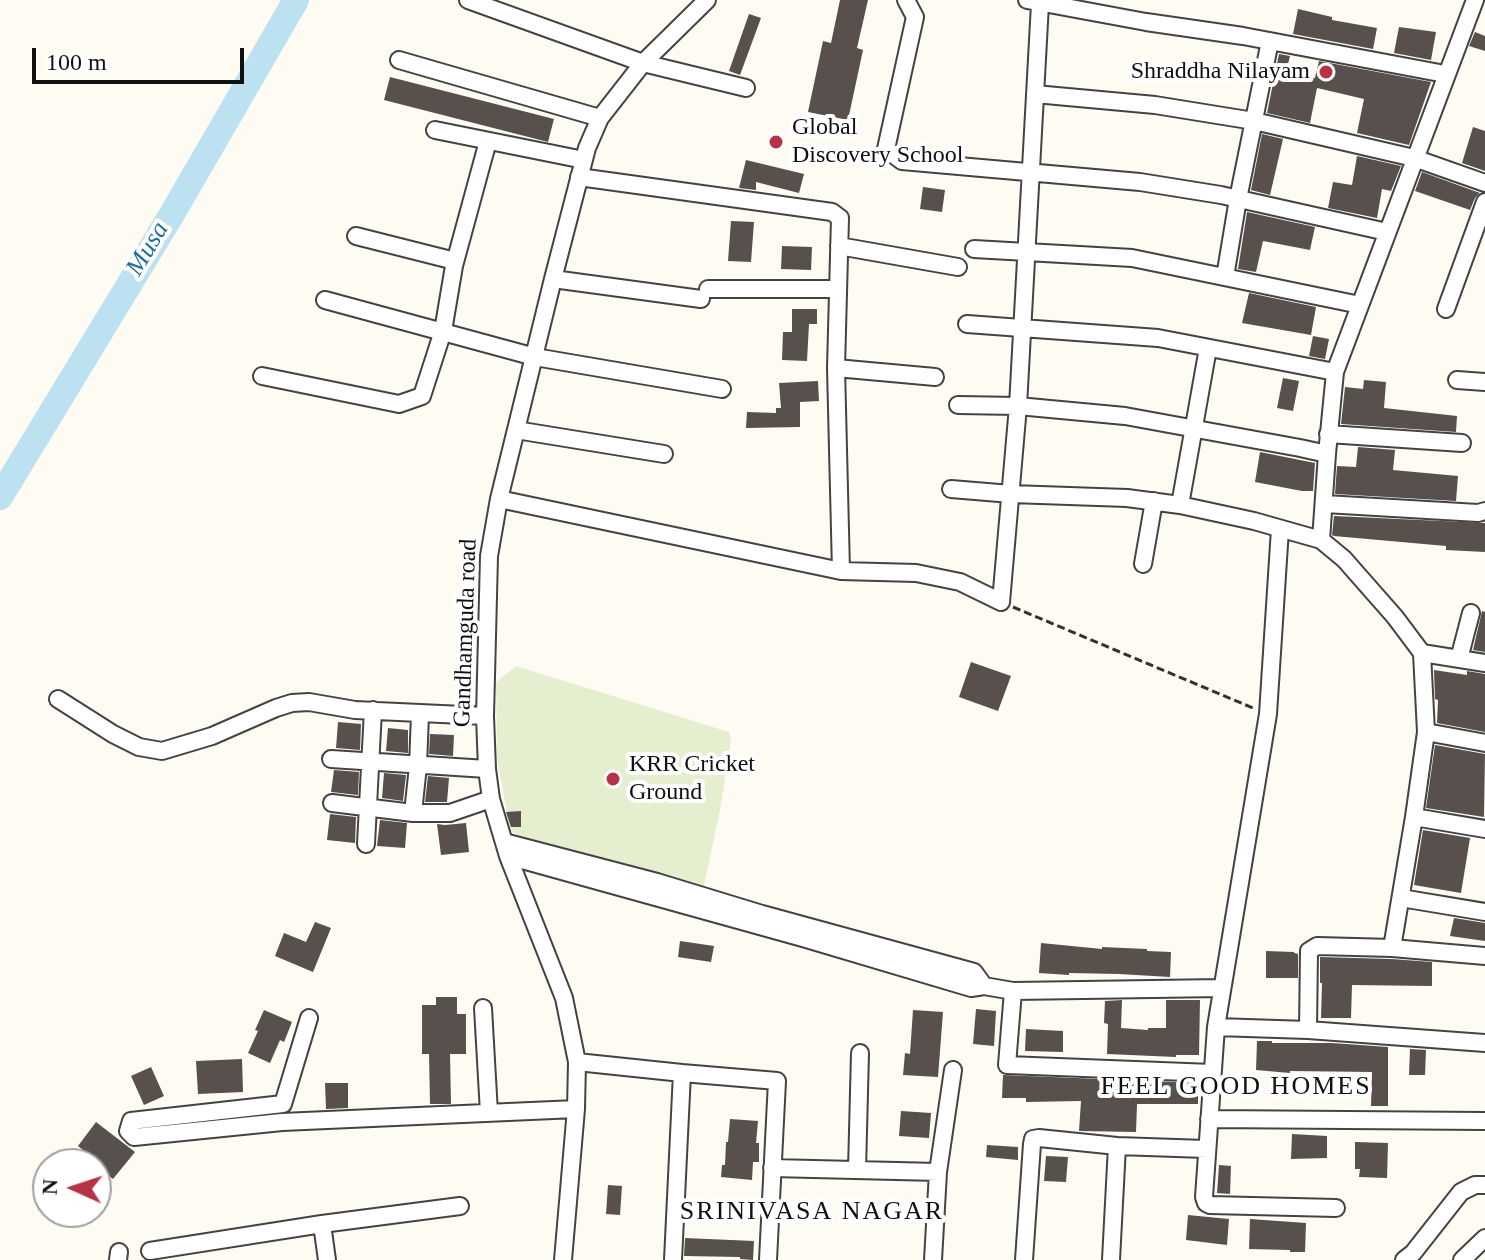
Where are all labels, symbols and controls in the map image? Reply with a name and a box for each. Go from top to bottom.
scale bar [36,32,248,82]
text: 100 m [46,49,107,75]
place label: Shraddha Nilayam [1131,58,1310,86]
marker: Shraddha Nilayam [1317,63,1335,81]
place label: Global Discovery School [792,114,963,170]
marker: Global Discovery School [767,133,785,151]
water label: Musa [120,216,176,282]
street label: Gandhamguda road [448,538,484,728]
place label: KRR Cricket Ground [629,751,755,807]
marker: KRR Cricket Ground [604,770,622,788]
district label: FEEL GOOD HOMES [1100,1071,1372,1103]
north arrow [32,1148,112,1228]
text: N [37,1178,62,1195]
district label: SRINIVASA NAGAR [680,1196,944,1228]

